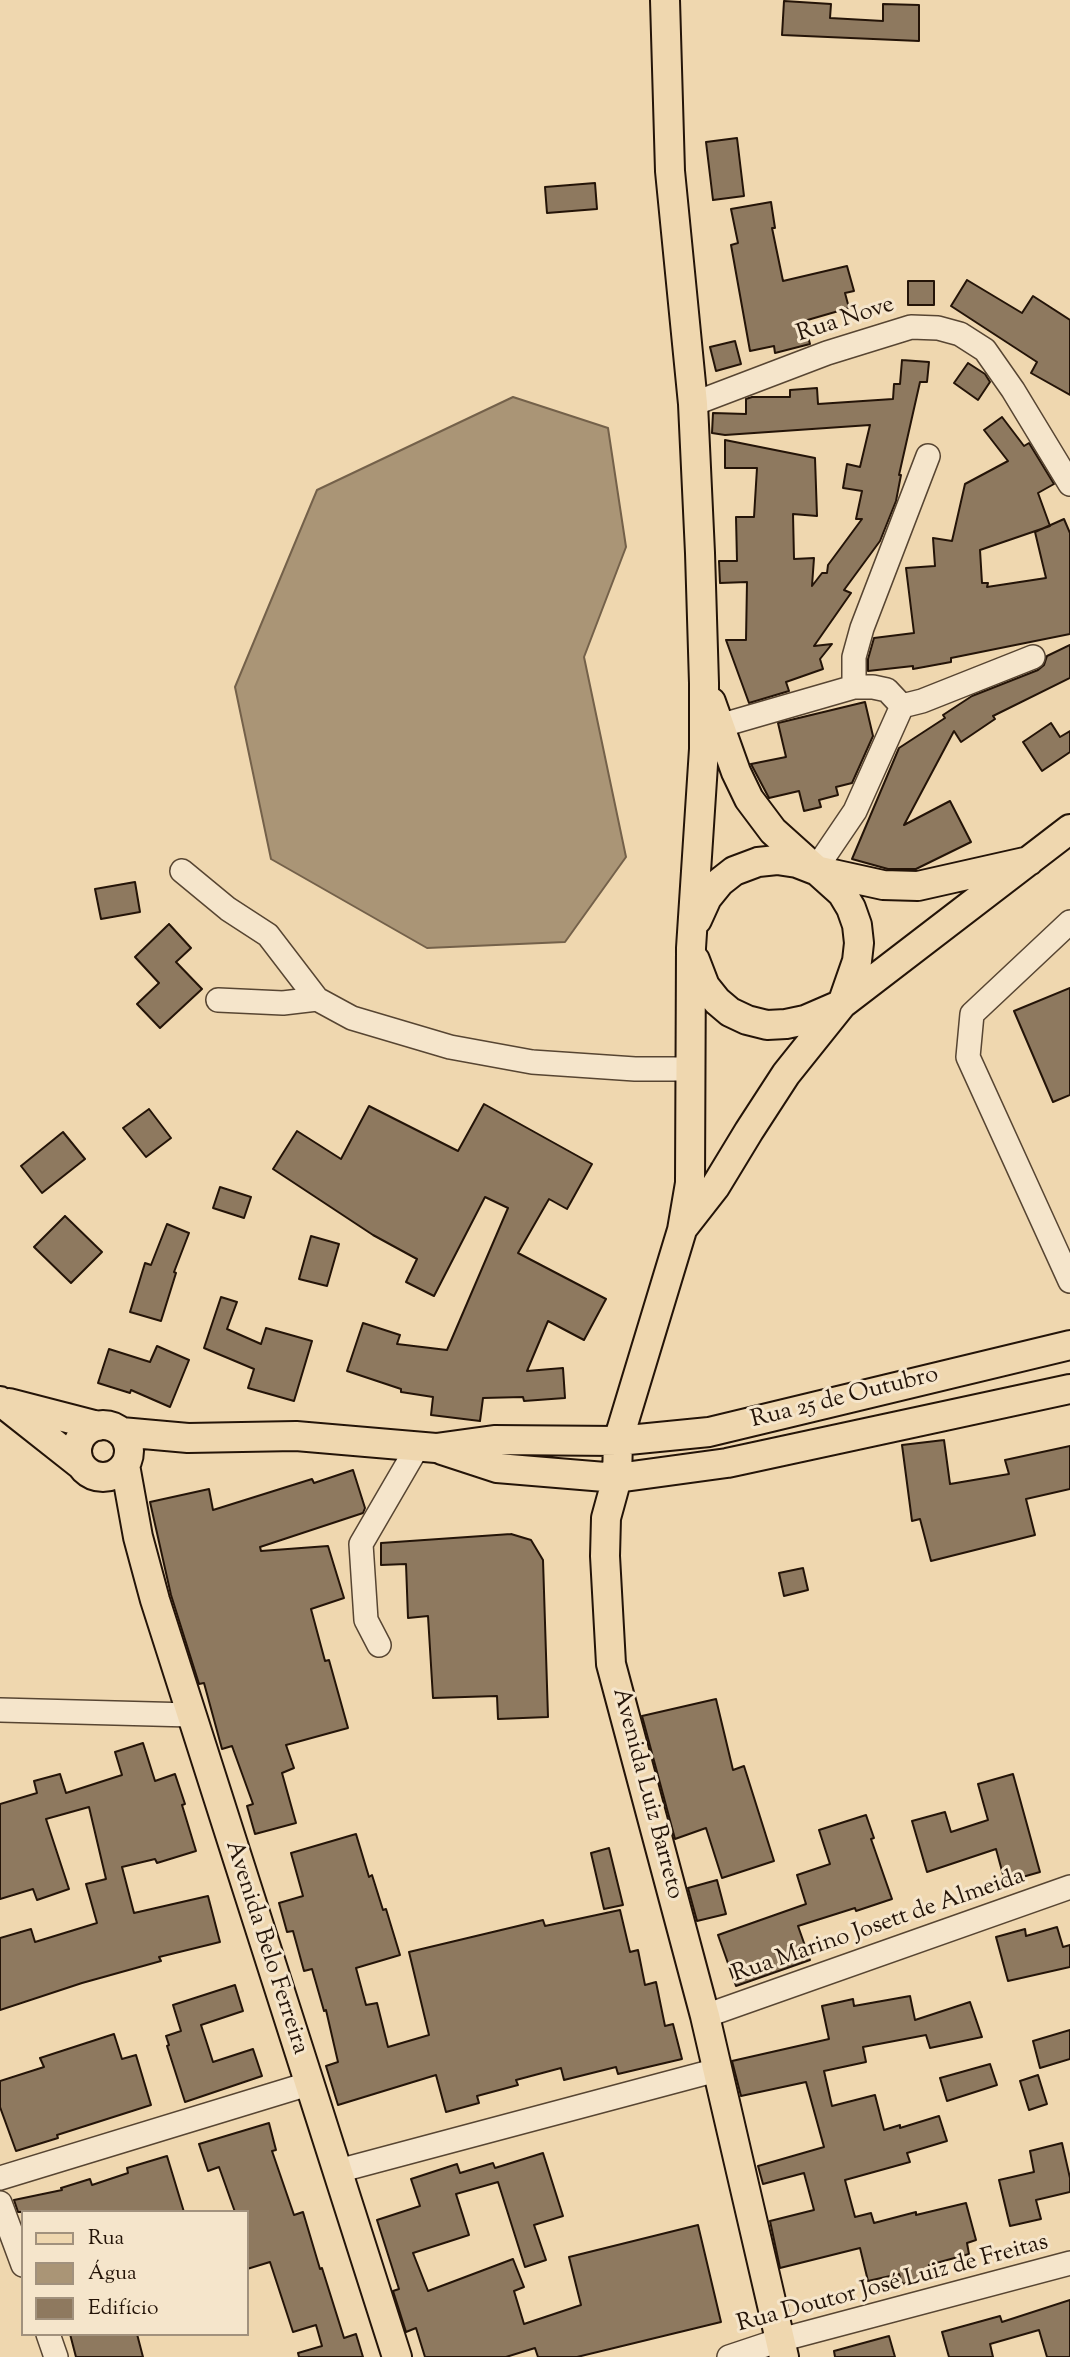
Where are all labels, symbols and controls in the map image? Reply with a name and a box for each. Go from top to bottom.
street label: Rua Nove [794,292,898,350]
street label: Rua 25 de Outubro [748,1362,942,1436]
street label: Avenida Luiz Barreto [604,1685,688,1903]
street label: Avenida Belo Ferreira [217,1838,313,2058]
street label: Rua Marino Josett de Almeida [729,1863,1029,1991]
legend [21,2210,248,2336]
text: Rua [88,2224,124,2254]
street label: Rua Doutor José Luiz de Freitas [734,2230,1052,2340]
text: Água [88,2259,137,2289]
text: Edifício [88,2294,158,2324]

